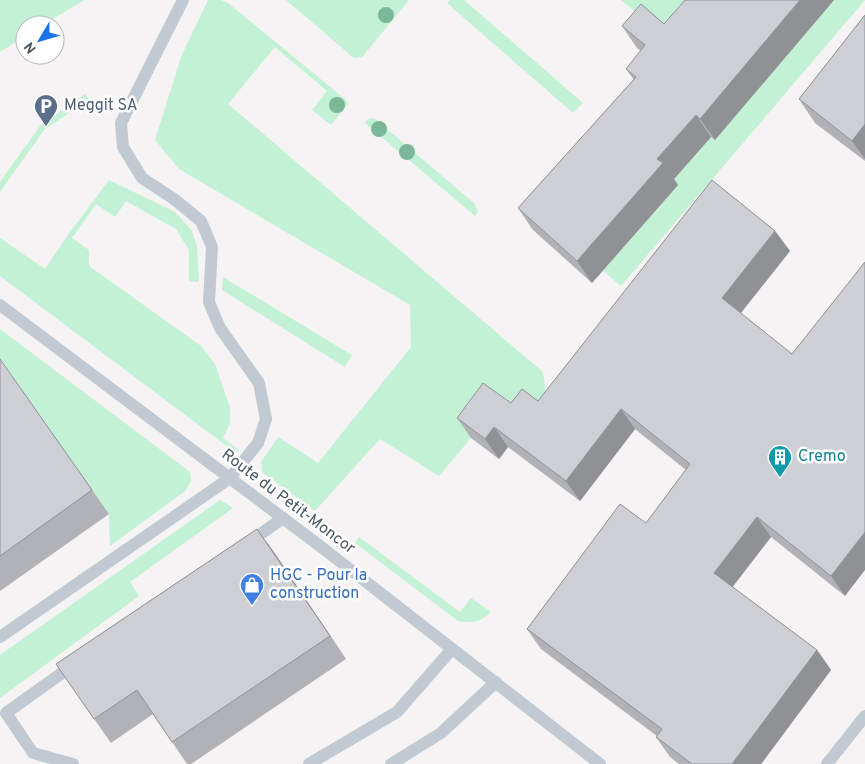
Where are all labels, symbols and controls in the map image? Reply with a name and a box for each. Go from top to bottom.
north arrow [15,15,65,65]
text: N [21,38,41,56]
parking icon: Meggit SA [33,93,59,127]
place label: Meggit SA [64,96,138,116]
building icon: Cremo [767,444,793,478]
street label: Route du Petit-Moncor [217,445,359,559]
place label: Cremo [798,447,846,467]
place label: HGC - Pour la construction [270,566,367,604]
shop icon: HGC - Pour la construction [239,572,265,606]

